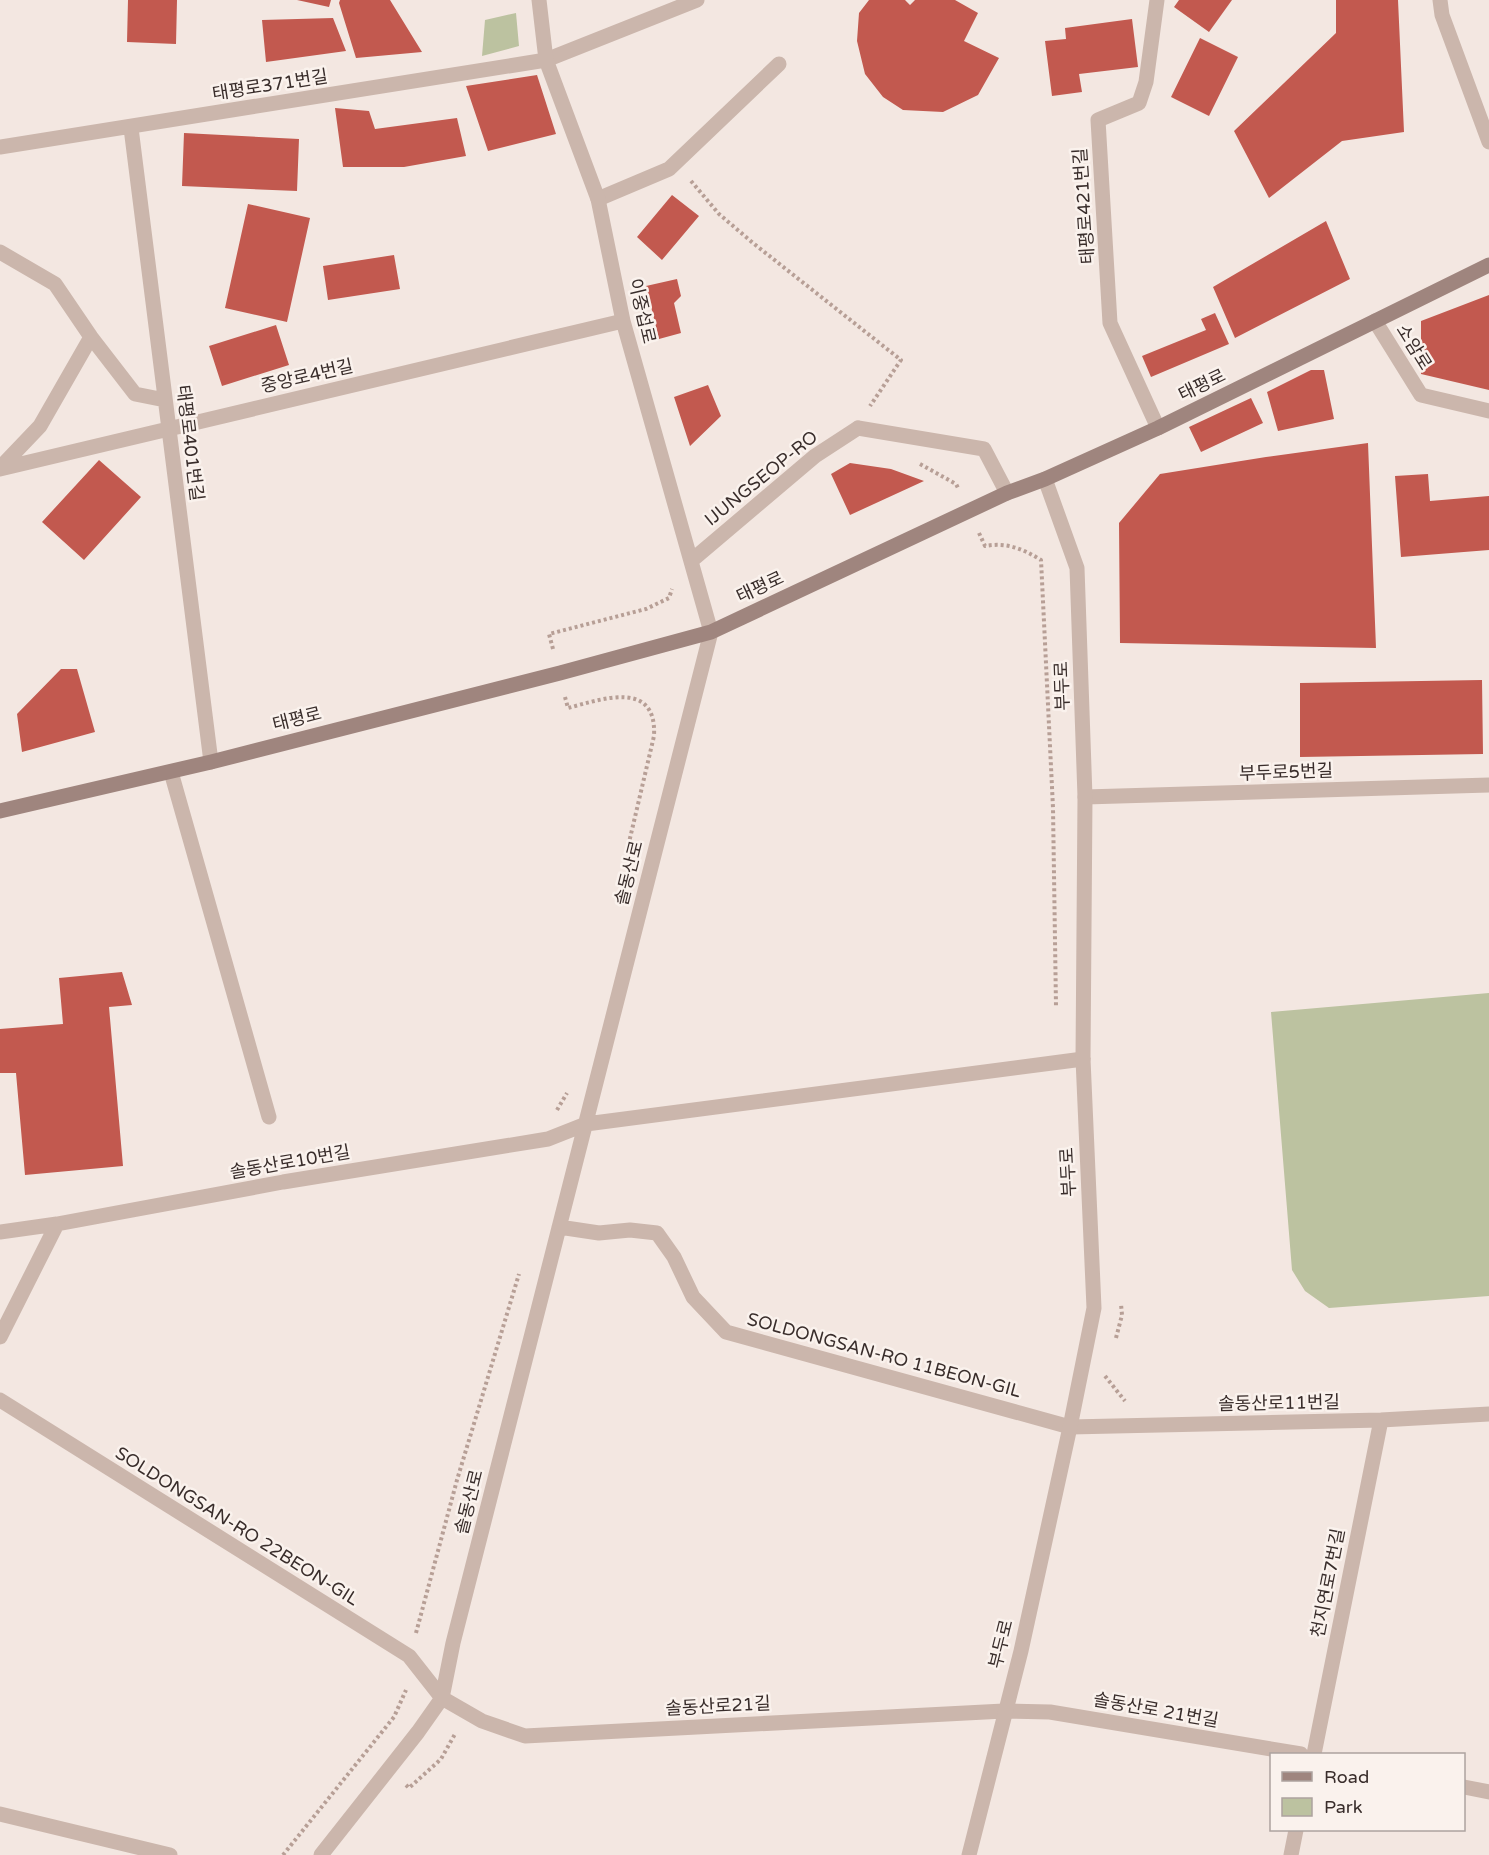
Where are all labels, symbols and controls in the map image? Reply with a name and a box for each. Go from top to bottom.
street label: 태평로371번길 [211,65,329,105]
street label: 태평로421번길 [1069,147,1099,265]
street label: 이중섭로 [624,276,660,346]
street label: 소암로 [1392,320,1436,374]
street label: 중앙로4번길 [259,355,355,397]
street label: 태평로 [1175,364,1229,406]
street label: 태평로401번길 [172,384,208,502]
street label: IJUNGSEOP-RO [700,426,822,530]
street label: 태평로 [733,567,787,607]
street label: 부두로 [1050,661,1074,711]
street label: 태평로 [270,702,324,736]
street label: 부두로5번길 [1239,759,1333,785]
street label: 솔동산로 [610,838,648,908]
street label: 솔동산로10번길 [228,1141,352,1183]
street label: 부두로 [1056,1147,1080,1197]
street label: SOLDONGSAN-RO 11BEON-GIL [745,1308,1024,1402]
street label: 솔동산로11번길 [1218,1391,1340,1415]
street label: SOLDONGSAN-RO 22BEON-GIL [111,1442,363,1611]
street label: 솔동산로 [450,1467,488,1537]
street label: 천지연로7번길 [1307,1527,1349,1639]
street label: 부두로 [984,1617,1018,1671]
street label: 솔동산로 21번길 [1092,1688,1220,1732]
street label: 솔동산로21길 [665,1692,771,1720]
legend [1270,1753,1465,1831]
text: Road [1324,1766,1369,1788]
text: Park [1324,1796,1363,1818]

